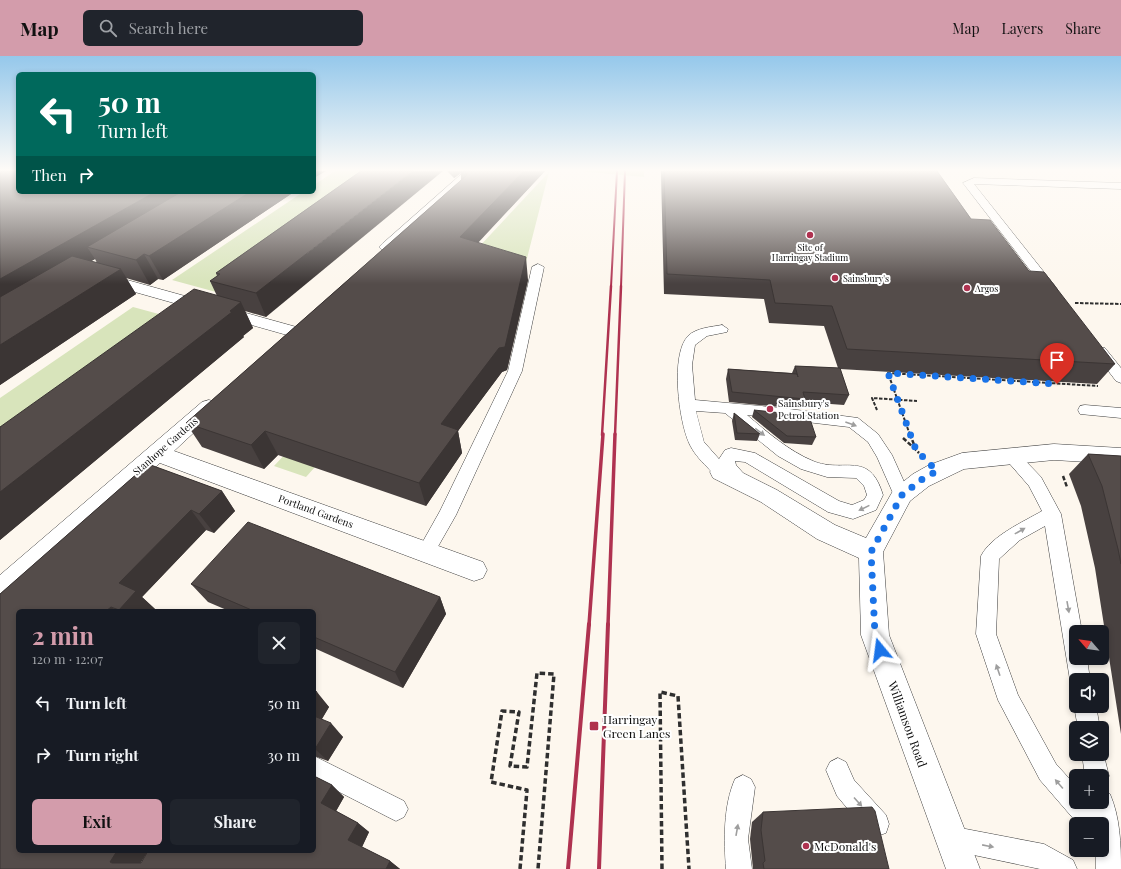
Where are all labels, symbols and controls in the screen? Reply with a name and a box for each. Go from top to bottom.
search box [83,10,363,46]
text: Map [20,15,59,41]
icon: search [97,17,119,39]
text: Search here [129,18,208,38]
text: Map [952,19,980,38]
text: Layers [1002,19,1043,38]
text: Share [1065,19,1101,38]
text: 50 m [98,83,161,120]
icon: left [32,88,84,140]
text: Turn left [98,119,168,143]
icon: right [75,164,97,186]
text: Then [32,165,67,185]
marker: Site of Harringay Stadium [805,230,815,240]
place label: Site of Harringay Stadium [772,241,848,263]
place label: Sainsbury's [843,272,889,284]
marker: Sainsbury's [830,273,840,283]
place label: Argos [974,282,998,294]
marker: Argos [962,283,972,293]
pin [1040,343,1074,384]
icon: arrive [1046,349,1068,371]
place label: Sainsbury's Petrol Station [778,396,839,422]
marker: Sainsbury's Petrol Station [765,404,775,414]
street label: Stanhope Gardens [129,414,201,478]
one-way arrow [845,420,857,427]
one-way arrow [755,428,766,436]
street label: Portland Gardens [277,491,355,531]
one-way arrow [858,504,869,511]
one-way arrow [1014,528,1026,535]
one-way arrow [1065,601,1071,613]
text: 2 min [32,619,94,651]
button: close [258,622,300,664]
north arrow [1069,625,1109,665]
map controls [1069,625,1109,857]
position arrow [859,629,901,671]
text: 120 m · 12:07 [32,650,103,667]
one-way arrow [995,664,1001,676]
button: sound [1069,673,1109,713]
street label: Williamson Road [885,678,931,769]
icon: left [32,692,54,714]
text: Turn left [66,693,127,713]
text: 50 m [268,693,300,713]
place label: Harringay Green Lanes [603,711,670,741]
marker: Harringay Green Lanes [588,720,600,732]
button: layers [1069,721,1109,761]
icon: right [32,744,54,766]
text: Turn right [66,745,139,765]
text: 30 m [267,745,300,765]
button: + [1069,769,1109,809]
one-way arrow [1054,779,1063,789]
one-way arrow [854,797,863,807]
button: Exit [32,799,162,845]
button: Share [170,799,300,845]
button: − [1069,817,1109,857]
one-way arrow [734,824,740,836]
place label: McDonald's [814,838,876,854]
marker: McDonald's [801,841,811,851]
one-way arrow [982,843,995,849]

